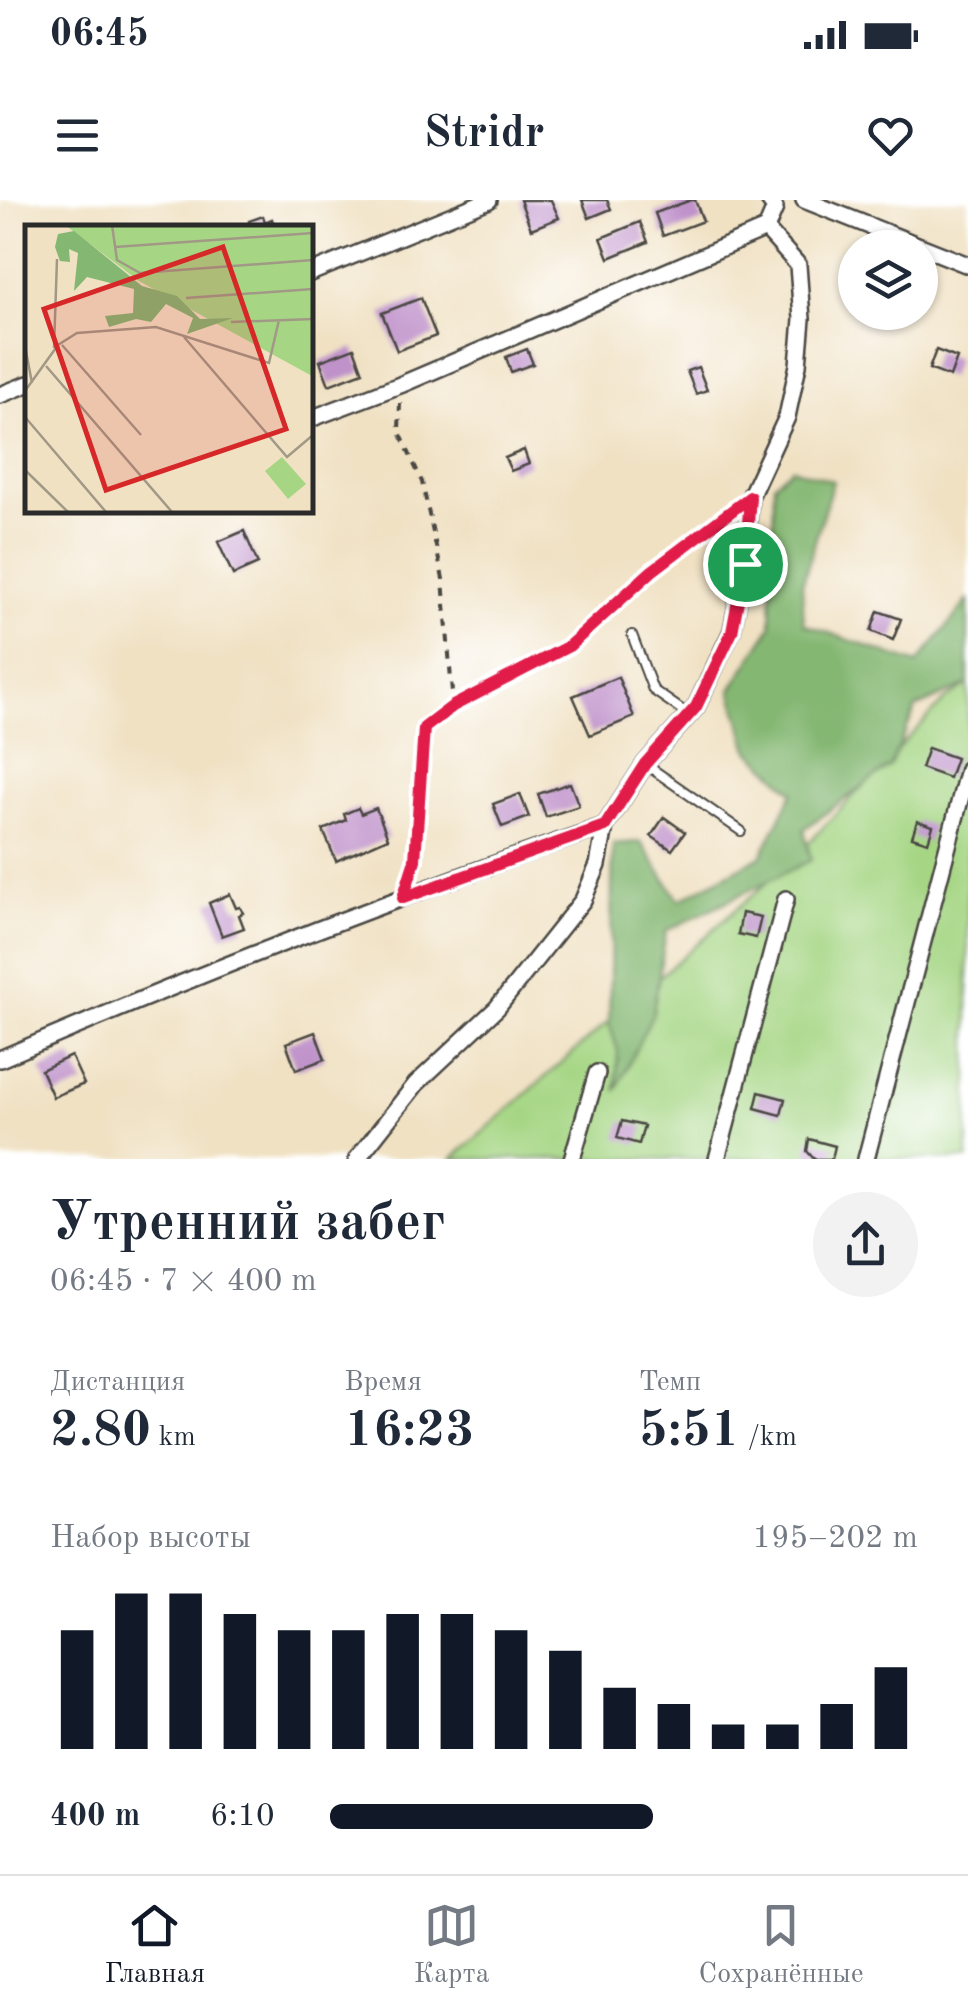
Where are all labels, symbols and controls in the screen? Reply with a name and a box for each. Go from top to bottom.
text: 06:45 [50,16,149,54]
icon: menu [50,108,105,163]
icon: heart [863,108,918,163]
text: Stridr [424,112,544,157]
inset map [25,225,312,512]
map controls [838,230,938,330]
button: layers [838,230,938,330]
pin [703,522,788,607]
icon: arrive [718,537,773,592]
button: share [813,1192,918,1297]
text: Утренний забег [50,1197,446,1252]
text: 06:45 · 7 × 400 m [50,1266,317,1298]
text: Дистанция [50,1369,185,1397]
text: Время [344,1369,422,1397]
text: Темп [639,1369,701,1397]
text: 2.80 [50,1407,151,1457]
text: 16:23 [344,1407,474,1457]
text: 5:51 [639,1407,740,1457]
text: km [151,1424,196,1452]
text: /km [740,1424,797,1452]
text: Набор высоты [50,1523,251,1555]
text: 195–202 m [752,1523,918,1555]
text: 400 m [50,1801,140,1833]
text: 6:10 [210,1801,275,1833]
tab: Главная [104,1898,205,1993]
tab: Карта [414,1898,490,1993]
tab: Сохранённые [698,1898,864,1993]

